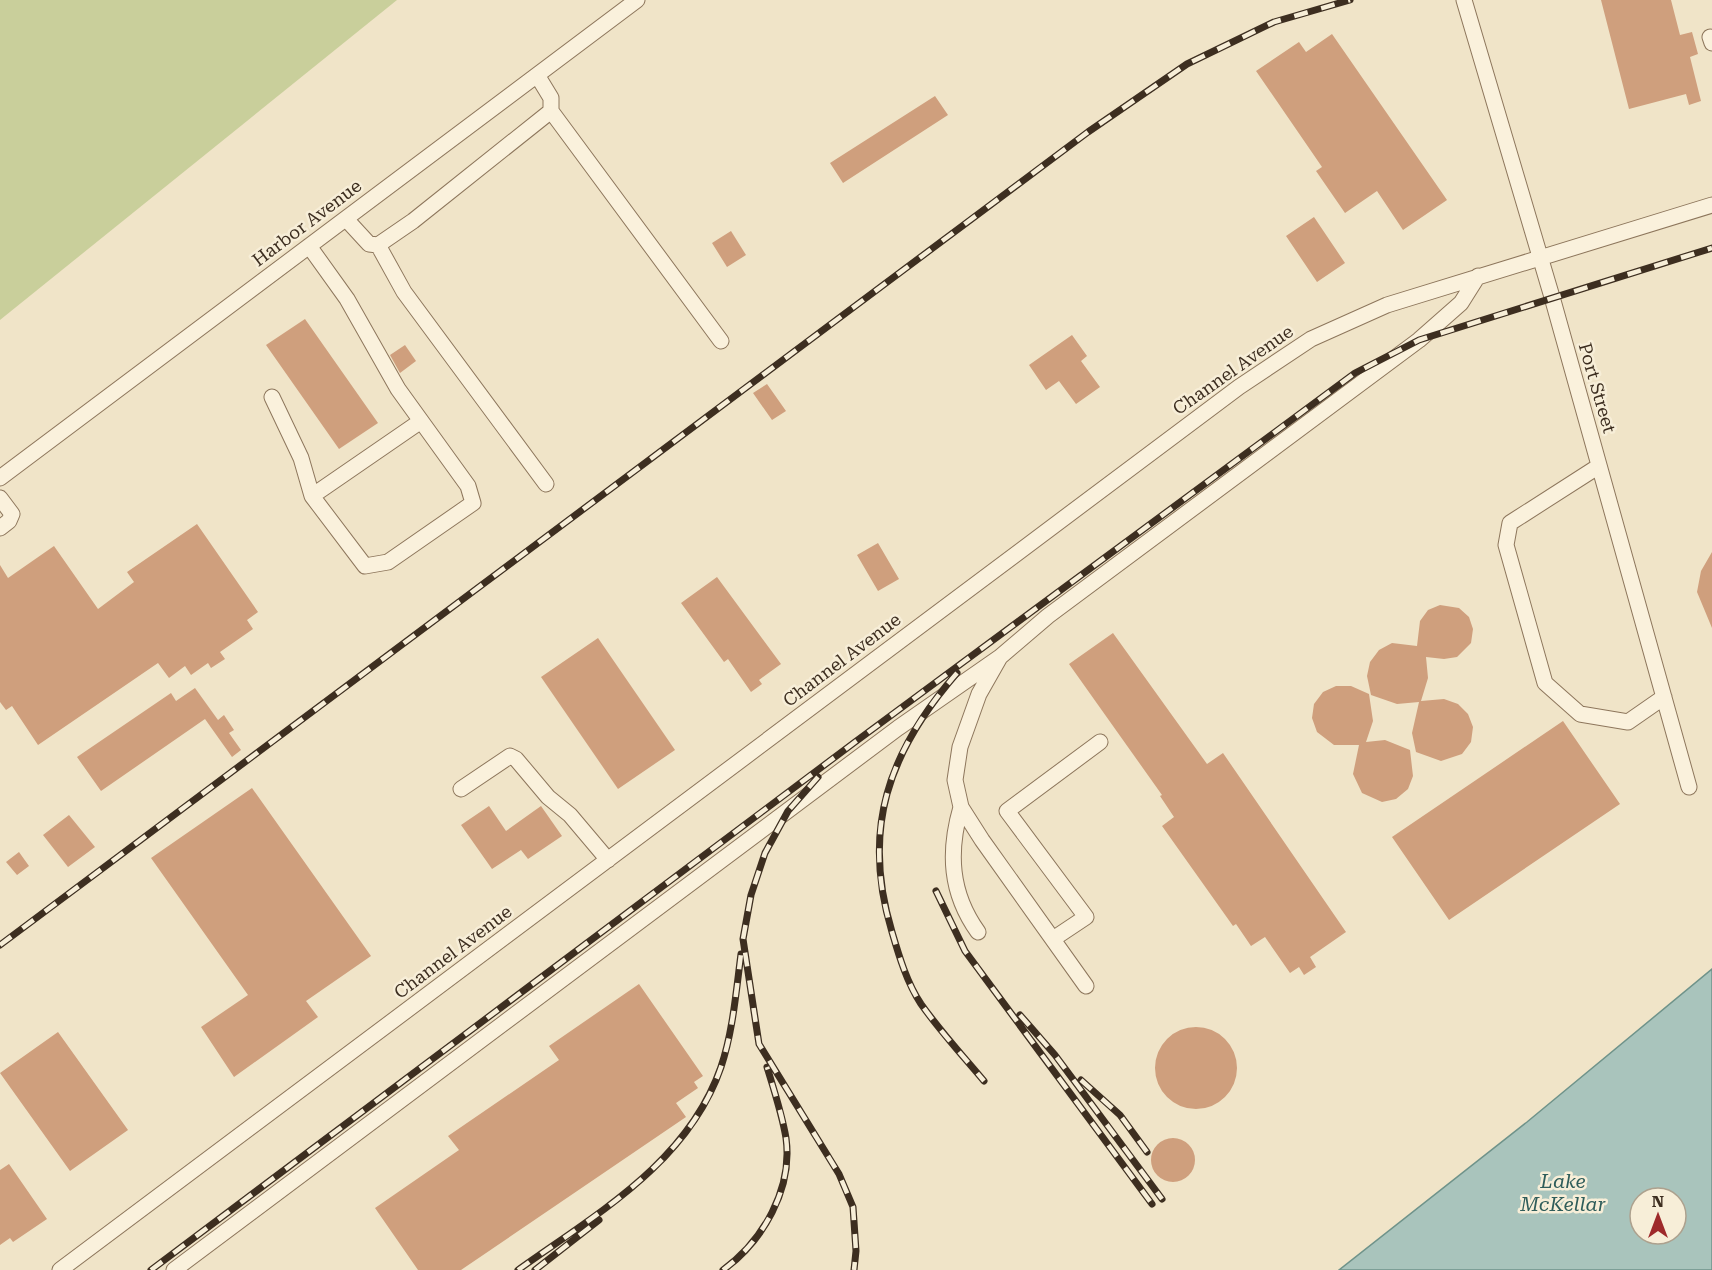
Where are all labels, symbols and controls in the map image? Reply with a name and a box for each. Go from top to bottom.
street label: Harbor Avenue [248,175,365,270]
street label: Channel Avenue [1169,320,1297,419]
street label: Port Street [1575,340,1620,436]
street label: Channel Avenue [779,608,905,711]
street label: Channel Avenue [390,900,516,1003]
water label: Lake McKellar [1519,1169,1606,1216]
north arrow [1628,1186,1688,1246]
text: N [1652,1192,1664,1211]

